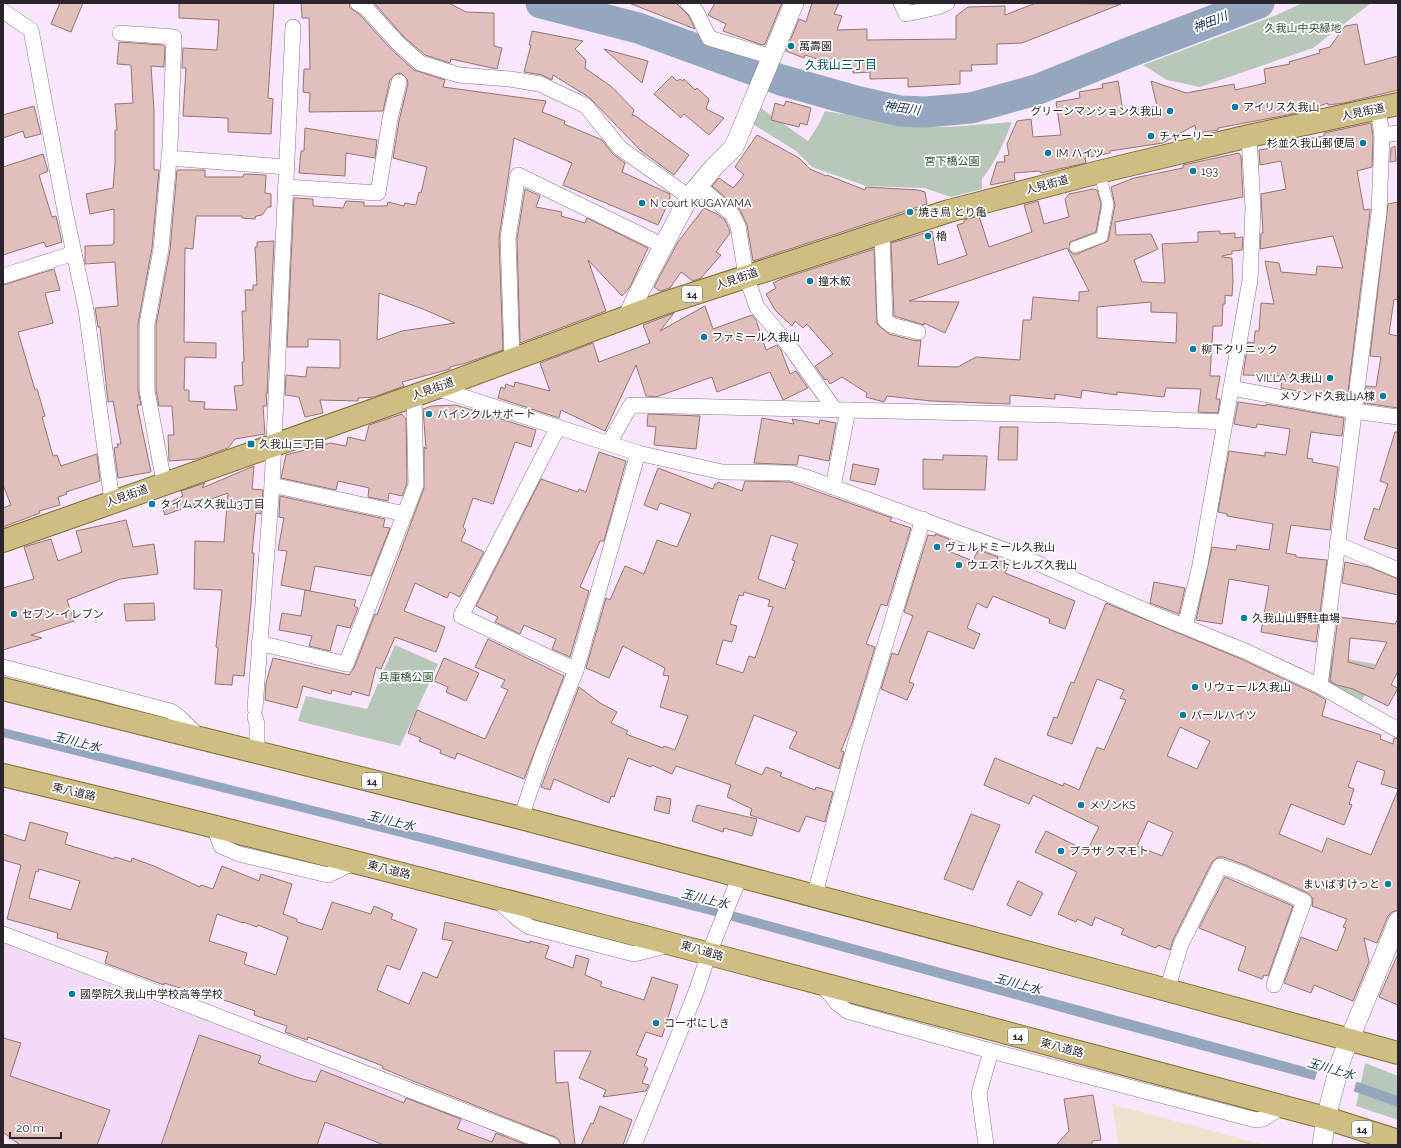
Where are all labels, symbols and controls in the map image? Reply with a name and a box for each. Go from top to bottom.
water label: 神田川 [1191,8,1231,35]
park label: 久我山中央緑地 [1265,22,1342,35]
place label: 萬壽園 [799,40,832,53]
marker: 萬壽園 [786,41,796,51]
district label: 久我山三丁目 [805,58,877,72]
water label: 神田川 [883,99,923,118]
place label: アイリス久我山 [1243,101,1319,114]
street label: 人見街道 [1340,101,1386,123]
marker: アイリス久我山 [1230,102,1240,112]
place label: グリーンマンション久我山 [1031,105,1162,118]
marker: グリーンマンション久我山 [1165,106,1175,116]
place label: チャーリー [1159,130,1214,143]
marker: チャーリー [1146,131,1156,141]
place label: 杉並久我山郵便局 [1267,137,1355,150]
marker: 杉並久我山郵便局 [1358,138,1368,148]
place label: IM ハイツ [1056,147,1104,160]
marker: IM ハイツ [1043,148,1053,158]
park label: 宮下橋公園 [925,155,980,168]
place label: 193 [1201,165,1218,178]
marker: 193 [1188,166,1198,176]
street label: 人見街道 [1024,173,1070,197]
place label: N court KUGAYAMA [650,197,752,210]
marker: N court KUGAYAMA [637,198,647,208]
place label: 焼き鳥 とり亀 [918,206,987,219]
marker: 焼き鳥 とり亀 [905,207,915,217]
place label: 櫓 [936,230,947,243]
marker: 櫓 [923,231,933,241]
street label: 人見街道 [714,266,760,292]
place label: 撞木鮫 [818,275,851,288]
marker: 撞木鮫 [805,276,815,286]
road number: 14 [682,286,702,302]
place label: ファミール久我山 [712,331,800,344]
marker: ファミール久我山 [699,332,709,342]
place label: 柳下クリニック [1201,343,1278,356]
marker: 柳下クリニック [1188,344,1198,354]
place label: VILLA 久我山 [1256,372,1322,385]
marker: VILLA 久我山 [1325,373,1335,383]
street label: 人見街道 [410,375,456,403]
place label: メゾンド久我山A棟 [1280,390,1375,403]
marker: メゾンド久我山A棟 [1378,391,1388,401]
place label: バイシクルサポート [437,408,536,421]
marker: バイシクルサポート [424,409,434,419]
place label: 久我山三丁目 [259,438,325,451]
marker: 久我山三丁目 [246,439,256,449]
street label: 人見街道 [104,482,150,510]
place label: タイムズ久我山3丁目 [160,498,265,511]
marker: タイムズ久我山3丁目 [147,499,157,509]
place label: ヴェルドミール久我山 [945,541,1055,554]
marker: ヴェルドミール久我山 [932,542,942,552]
place label: ウエストヒルズ久我山 [967,559,1077,572]
marker: ウエストヒルズ久我山 [954,560,964,570]
place label: セブン-イレブン [22,608,104,621]
marker: セブン-イレブン [9,609,19,619]
place label: 久我山山野駐車場 [1252,612,1340,625]
marker: 久我山山野駐車場 [1239,613,1249,623]
park label: 兵庫橋公園 [379,671,434,684]
place label: リウェール久我山 [1203,681,1291,694]
marker: リウェール久我山 [1190,682,1200,692]
place label: パールハイツ [1191,709,1257,722]
marker: パールハイツ [1178,710,1188,720]
water label: 玉川上水 [52,729,104,755]
road number: 14 [362,773,382,789]
street label: 東八道路 [51,781,97,803]
place label: メゾンKS [1089,799,1136,812]
marker: メゾンKS [1076,800,1086,810]
water label: 玉川上水 [366,808,418,834]
place label: プラザ クマモト [1069,845,1149,858]
marker: プラザ クマモト [1056,846,1066,856]
street label: 東八道路 [366,858,412,882]
place label: まいばすけっと [1303,878,1380,891]
marker: まいばすけっと [1383,879,1393,889]
water label: 玉川上水 [680,886,732,912]
street label: 東八道路 [679,939,725,963]
water label: 玉川上水 [993,971,1045,997]
place label: 國學院久我山中学校高等学校 [80,988,223,1001]
marker: 國學院久我山中学校高等学校 [67,989,77,999]
place label: コーポにしき [664,1017,730,1030]
marker: コーポにしき [651,1018,661,1028]
road number: 14 [1008,1028,1028,1044]
street label: 東八道路 [1039,1036,1085,1060]
water label: 玉川上水 [1306,1056,1358,1083]
scale bar [10,1114,61,1140]
text: 20 m [16,1121,44,1135]
road number: 14 [1352,1121,1372,1137]

